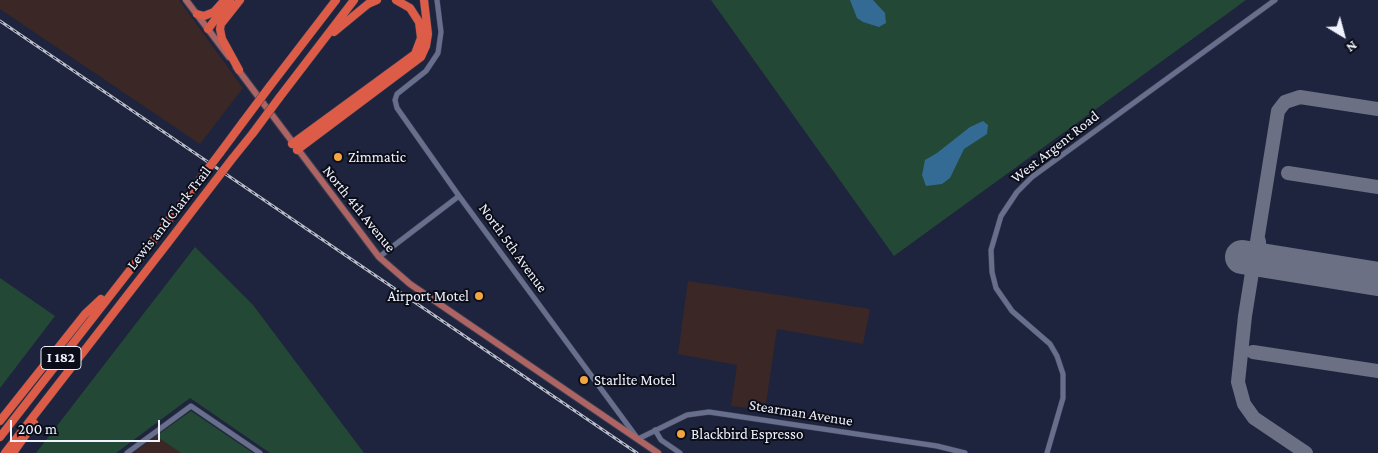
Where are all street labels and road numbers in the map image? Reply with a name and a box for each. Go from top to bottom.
street label: West Argent Road [1007,107,1103,187]
street label: North 4th Avenue [319,162,399,256]
street label: Lewis and Clark Trail [123,163,215,273]
street label: North 5th Avenue [475,200,551,296]
road number: I 182 [41,346,81,369]
street label: Stearman Avenue [748,396,854,430]

